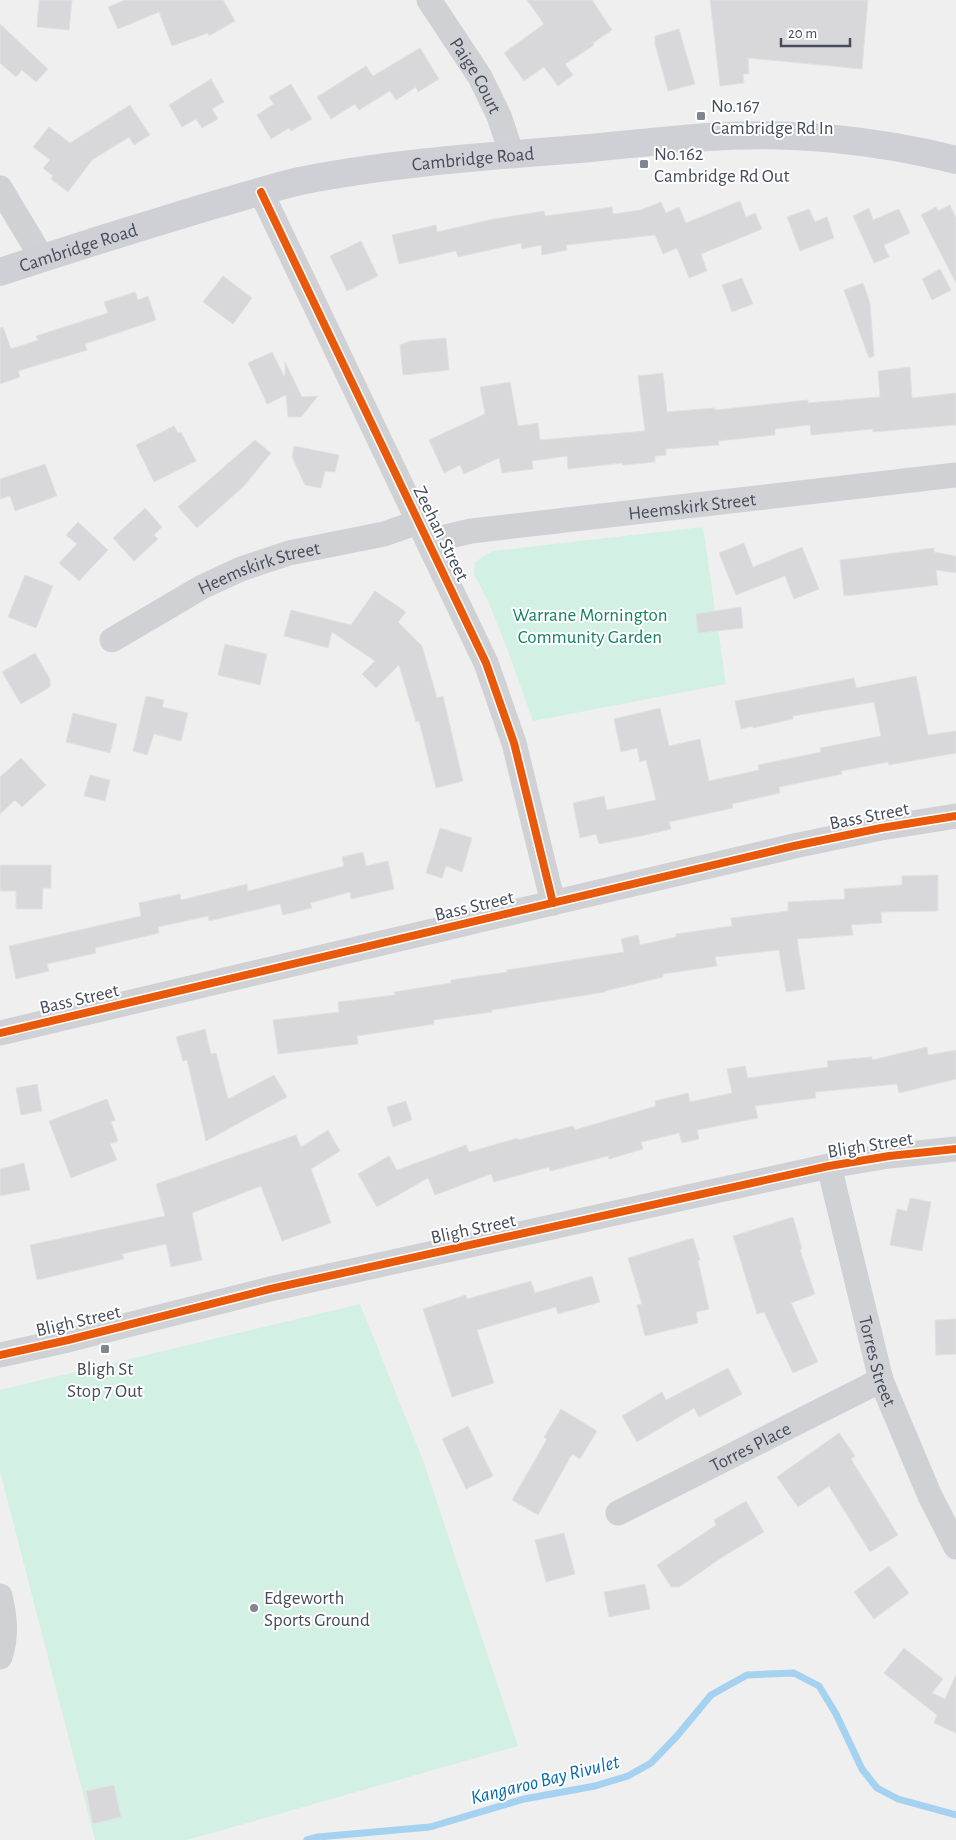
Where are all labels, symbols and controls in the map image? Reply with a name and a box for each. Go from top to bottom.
scale bar [781,15,850,47]
text: 20 m [788,26,817,41]
street label: Paige Court [446,35,504,117]
place label: No.167 Cambridge Rd In [711,97,834,138]
marker: No.167 Cambridge Rd In [695,110,707,122]
street label: Cambridge Road [411,145,535,175]
place label: No.162 Cambridge Rd Out [654,145,790,186]
marker: No.162 Cambridge Rd Out [638,158,650,170]
street label: Cambridge Road [17,221,140,276]
street label: Zeehan Street [409,483,472,584]
street label: Heemskirk Street [627,490,757,524]
street label: Heemskirk Street [195,539,322,599]
park label: Warrane Mornington Community Garden [513,606,667,647]
street label: Bass Street [828,799,911,834]
street label: Bass Street [433,888,516,925]
street label: Bass Street [38,981,121,1018]
street label: Bligh Street [826,1129,914,1162]
street label: Bligh Street [429,1211,518,1248]
street label: Bligh Street [34,1302,123,1340]
street label: Torres Street [855,1314,899,1409]
marker: Bligh St Stop 7 Out [99,1343,111,1355]
place label: Bligh St Stop 7 Out [67,1360,143,1401]
street label: Torres Place [707,1419,794,1476]
place label: Edgeworth Sports Ground [264,1589,370,1630]
marker: Edgeworth Sports Ground [248,1602,260,1614]
water label: Kangaroo Bay Rivulet [469,1752,622,1808]

